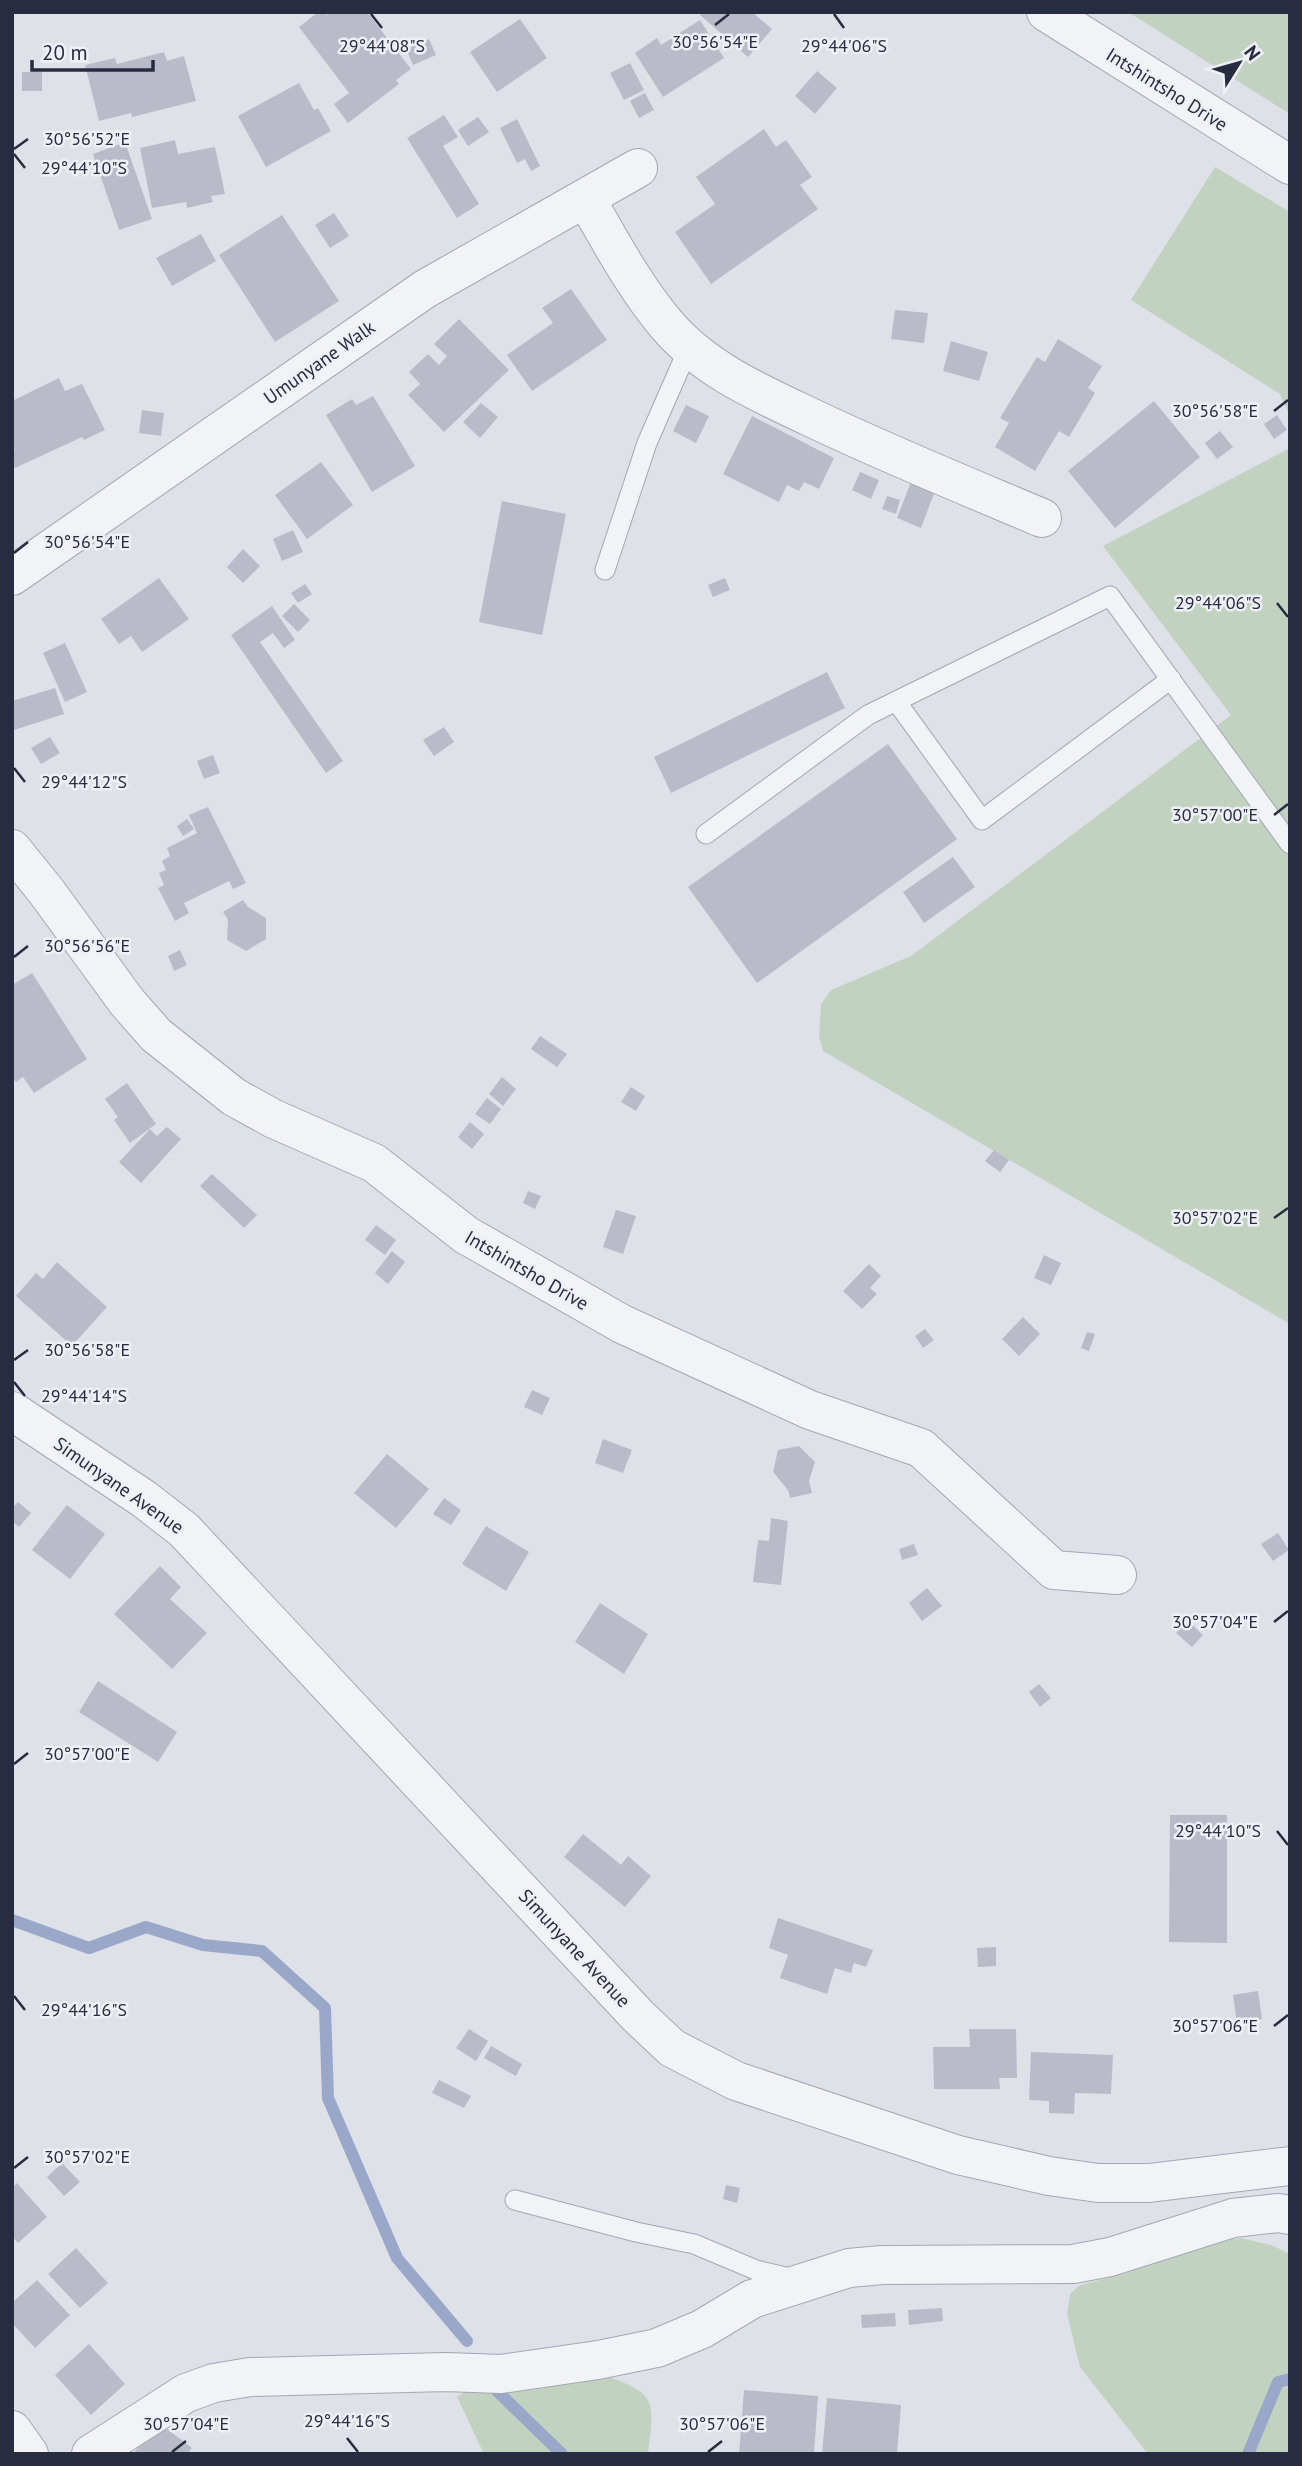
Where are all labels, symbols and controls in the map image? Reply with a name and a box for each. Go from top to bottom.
scale bar [32,28,152,72]
north arrow [1204,28,1274,98]
text: 30°56'54"E [672,30,758,53]
text: 29°44'08"S [339,34,425,57]
text: 29°44'06"S [801,34,887,57]
text: 20 m [42,39,88,66]
text: N [1239,41,1266,65]
street label: Intshintsho Drive [1102,42,1232,136]
text: 30°56'52"E [44,127,130,150]
text: 29°44'10"S [41,156,127,179]
street label: Umunyane Walk [259,315,379,409]
text: 30°56'58"E [1172,399,1258,422]
text: 30°56'54"E [44,530,130,553]
text: 29°44'06"S [1175,591,1261,614]
text: 29°44'12"S [41,770,127,793]
text: 30°57'00"E [1172,803,1258,826]
text: 30°56'56"E [44,934,130,957]
text: 30°57'02"E [1172,1206,1258,1229]
street label: Intshintsho Drive [461,1225,593,1315]
text: 30°56'58"E [44,1338,130,1361]
text: 29°44'14"S [41,1384,127,1407]
street label: Simunyane Avenue [49,1431,189,1539]
text: 30°57'04"E [1172,1610,1258,1633]
text: 30°57'00"E [44,1742,130,1765]
text: 29°44'10"S [1175,1819,1261,1842]
street label: Simunyane Avenue [514,1884,636,2012]
text: 29°44'16"S [41,1998,127,2021]
text: 30°57'06"E [1172,2014,1258,2037]
text: 30°57'02"E [44,2145,130,2168]
text: 29°44'16"S [304,2409,390,2432]
text: 30°57'04"E [143,2412,229,2435]
text: 30°57'06"E [679,2412,765,2435]

